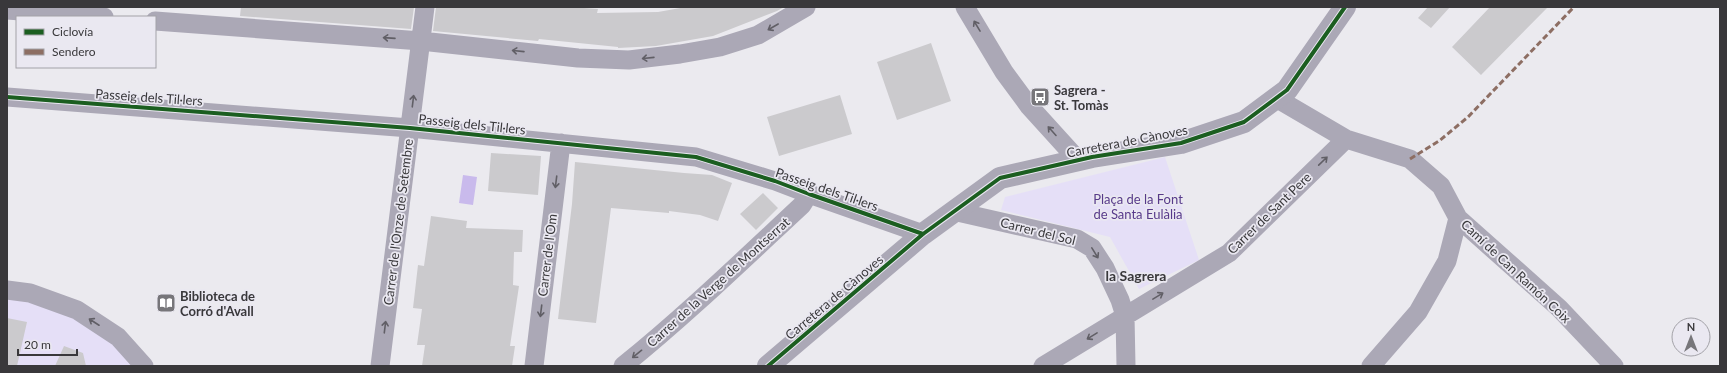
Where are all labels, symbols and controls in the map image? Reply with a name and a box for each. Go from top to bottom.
legend [16,16,156,68]
one-way arrow [972,20,980,32]
one-way arrow [767,23,779,31]
text: Ciclovía [52,24,93,39]
one-way arrow [383,35,396,42]
text: Sendero [52,44,96,59]
one-way arrow [512,48,525,55]
one-way arrow [642,54,655,62]
place label: Sagrera - St. Tomàs [1054,82,1109,113]
street label: Passeig dels Til·lers [95,85,204,109]
bus stop icon: Sagrera - St. Tomàs [1029,86,1051,108]
one-way arrow [409,95,417,108]
street label: Passeig dels Til·lers [418,110,527,138]
street label: Carretera de Cànoves [1065,121,1189,161]
one-way arrow [1047,126,1057,136]
street label: Carrer de l'Onze de Setembre [380,138,416,306]
one-way arrow [1318,156,1328,166]
street label: Passeig dels Til·lers [773,164,881,214]
street label: Carrer de Sant Pere [1224,169,1314,257]
one-way arrow [552,175,560,188]
park label: Plaça de la Font de Santa Eulàlia [1093,191,1183,222]
street label: Carrer de l'Om [534,213,560,297]
street label: Carrer de la Verge de Montserrat [643,213,793,350]
street label: Carrer del Sol [999,214,1077,248]
street label: Camí de Can Ramón Coix [1458,216,1575,326]
one-way arrow [1091,247,1099,258]
street label: Carretera de Cànoves [782,251,887,343]
district label: la Sagrera [1106,267,1166,284]
place label: Biblioteca de Corró d'Avall [180,288,255,319]
one-way arrow [1152,291,1164,299]
library icon: Biblioteca de Corró d'Avall [155,292,177,314]
one-way arrow [537,304,544,317]
one-way arrow [88,317,100,325]
north arrow [1671,317,1711,357]
text: N [1687,320,1695,333]
one-way arrow [381,321,389,334]
scale bar [18,331,77,357]
one-way arrow [1086,333,1098,341]
text: 20 m [24,337,51,352]
one-way arrow [632,350,643,359]

